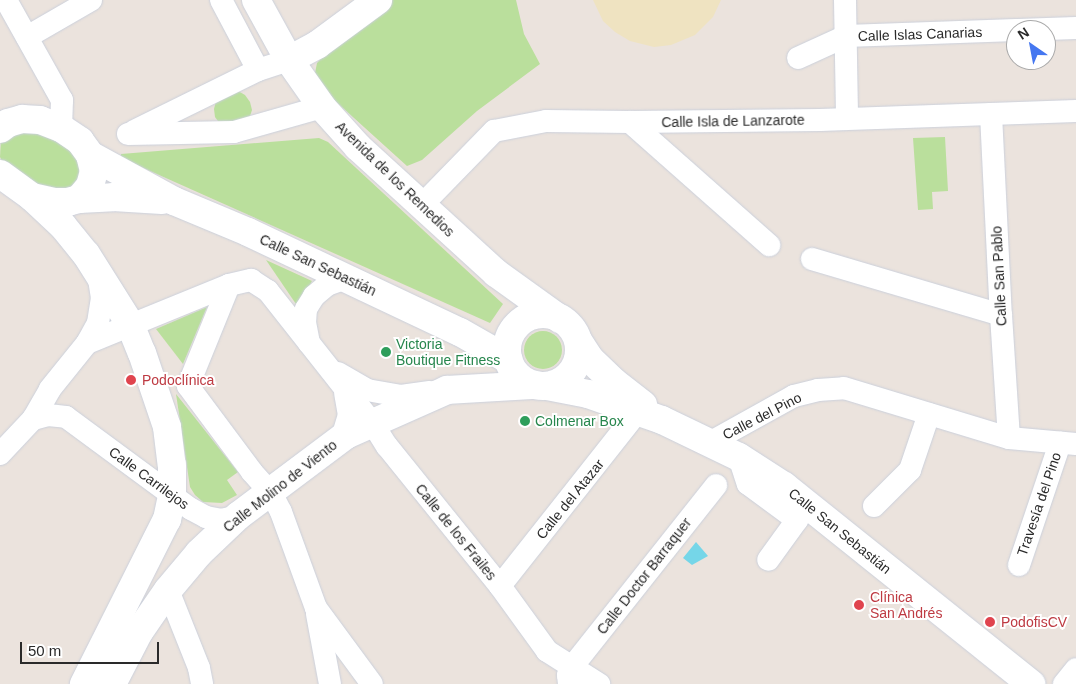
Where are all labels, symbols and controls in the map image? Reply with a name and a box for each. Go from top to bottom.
north arrow [1006,20,1056,70]
street label: Calle Islas Canarias [857,23,983,45]
text: N [1015,24,1032,43]
street label: Calle Isla de Lanzarote [661,111,805,131]
street label: Avenida de los Remedios [332,118,458,240]
street label: Calle San Pablo [988,225,1010,327]
street label: Calle San Sebastián [257,231,379,299]
place label: Victoria Boutique Fitness [396,336,500,368]
marker: Victoria Boutique Fitness [380,346,392,358]
place label: Podoclínica [142,372,214,388]
marker: Podoclínica [124,373,138,387]
street label: Calle del Pino [720,389,804,443]
place label: Colmenar Box [535,413,624,429]
marker: Colmenar Box [519,415,531,427]
street label: Calle Molino de Viento [220,436,340,536]
street label: Calle Carrilejos [106,443,192,513]
street label: Travesía del Pino [1013,450,1065,558]
street label: Calle del Atazar [532,455,608,543]
street label: Calle de los Frailes [412,480,500,584]
street label: Calle San Sebastián [785,485,895,577]
street label: Calle Doctor Barraquer [593,514,695,638]
place label: Clínica San Andrés [870,589,943,622]
marker: Clínica San Andrés [852,598,866,612]
place label: PodofisCV [1001,614,1067,630]
marker: PodofisCV [983,615,997,629]
scale bar [22,632,161,664]
text: 50 m [28,642,61,659]

